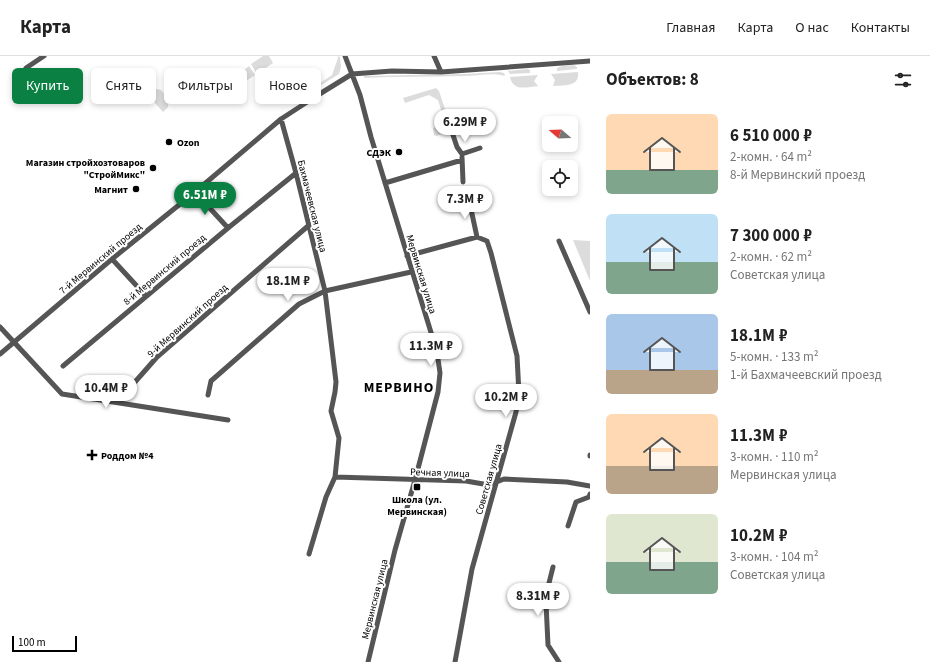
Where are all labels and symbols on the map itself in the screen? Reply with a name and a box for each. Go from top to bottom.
pin: 6.29M ₽ [428,109,502,143]
north arrow [542,116,578,152]
place label: Ozon [177,136,200,150]
marker: Ozon [164,137,174,147]
place label: СДЭК [367,146,392,160]
marker: СДЭК [394,147,404,157]
place label: Магазин стройхозтоваров "СтройМикс" [26,156,145,182]
street label: Бахмачеевская улица [294,159,330,254]
marker: Магазин стройхозтоваров "СтройМикс" [148,163,158,173]
pin: 6.51M ₽ [168,182,242,216]
place label: Магнит [94,183,128,197]
marker: Магнит [131,184,141,194]
pin: 7.3M ₽ [432,186,498,220]
street label: 7-й Мервинский проезд [56,220,145,298]
street label: 8-й Мервинский проезд [120,231,209,309]
street label: Мервинская улица [402,233,440,316]
pin: 18.1M ₽ [251,268,325,302]
street label: 9-й Мервинский проезд [144,280,231,361]
pin: 11.3M ₽ [394,333,468,367]
pin: 10.4M ₽ [69,375,143,409]
district label: МЕРВИНО [364,378,434,398]
pin: 10.2M ₽ [469,384,543,418]
street label: Советская улица [472,442,506,516]
marker: Роддом №4 [86,449,98,461]
place label: Роддом №4 [101,449,154,463]
street label: Речная улица [410,465,470,481]
marker: Школа (ул. Мервинская) [412,482,422,492]
place label: Школа (ул. Мервинская) [387,493,447,519]
street label: Мервинская улица [358,558,392,641]
pin: 8.31M ₽ [501,583,575,617]
scale bar [12,634,77,653]

